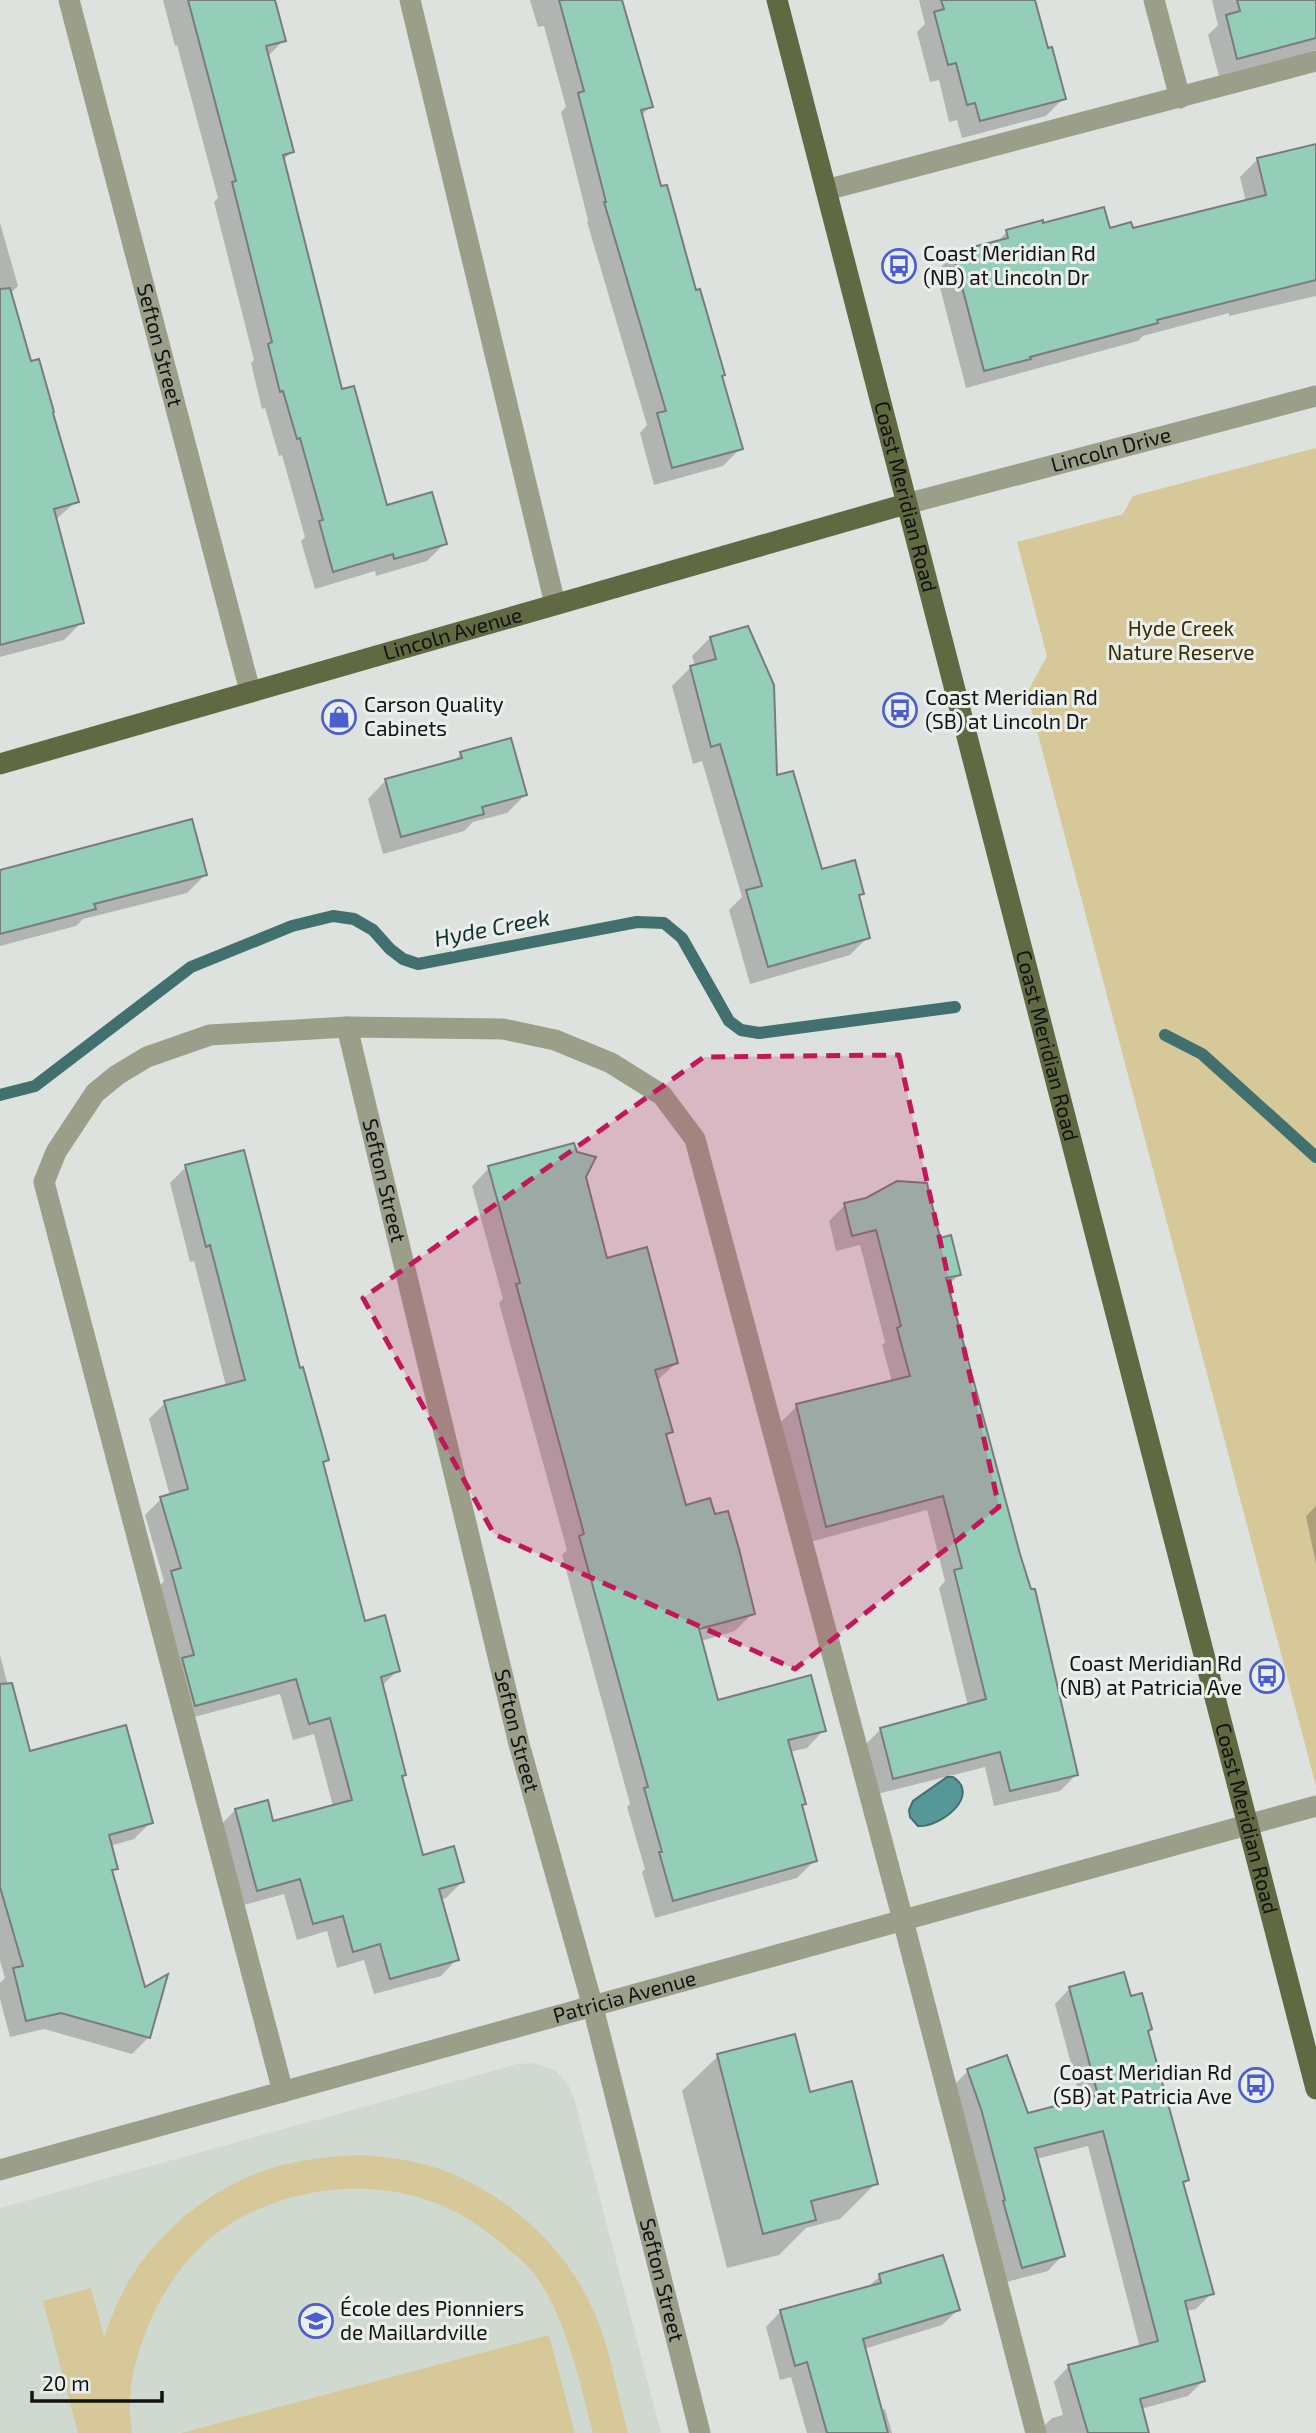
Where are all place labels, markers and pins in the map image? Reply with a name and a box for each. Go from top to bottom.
place label: Coast Meridian Rd (NB) at Lincoln Dr [923,240,1096,289]
bus stop icon: Coast Meridian Rd (NB) at Lincoln Dr [880,247,918,285]
place label: Coast Meridian Rd (SB) at Lincoln Dr [925,684,1098,733]
place label: Carson Quality Cabinets [364,691,504,740]
bus stop icon: Coast Meridian Rd (SB) at Lincoln Dr [881,691,919,729]
shop icon: Carson Quality Cabinets [320,698,358,736]
place label: Coast Meridian Rd (NB) at Patricia Ave [1060,1650,1242,1699]
bus stop icon: Coast Meridian Rd (NB) at Patricia Ave [1248,1657,1286,1695]
place label: Coast Meridian Rd (SB) at Patricia Ave [1053,2059,1232,2108]
bus stop icon: Coast Meridian Rd (SB) at Patricia Ave [1237,2066,1275,2104]
place label: École des Pionniers de Maillardville [340,2295,524,2344]
school or university icon: École des Pionniers de Maillardville [297,2302,335,2340]

